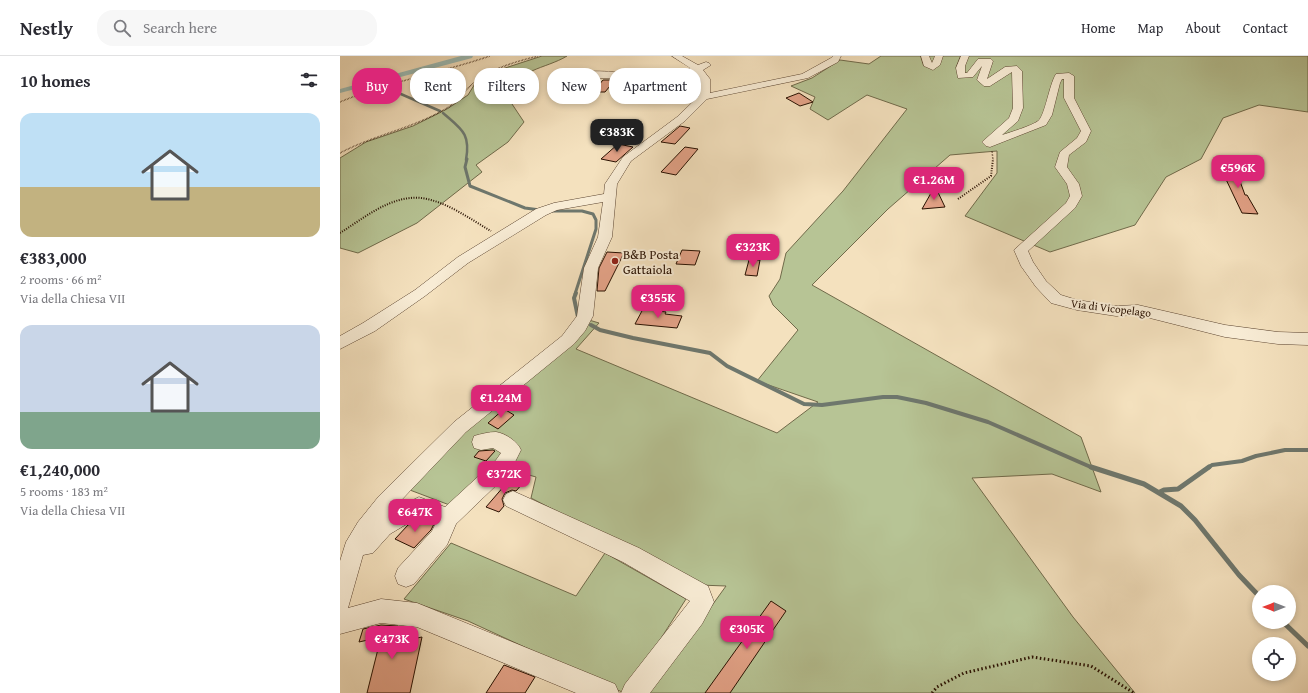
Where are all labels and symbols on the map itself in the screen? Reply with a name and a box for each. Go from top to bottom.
pin: €383K [589,119,645,153]
pin: €596K [1210,155,1266,189]
pin: €1.26M [901,167,967,201]
pin: €323K [725,234,781,268]
place label: B&B Posta Gattaiola [623,245,680,279]
marker: B&B Posta Gattaiola [610,256,620,266]
pin: €355K [630,285,686,319]
street label: Via di Vicopelago [1070,295,1152,321]
pin: €1.24M [468,385,534,419]
pin: €372K [476,461,532,495]
pin: €647K [387,499,443,533]
north arrow [1252,585,1296,629]
pin: €305K [719,616,775,650]
pin: €473K [364,626,420,660]

